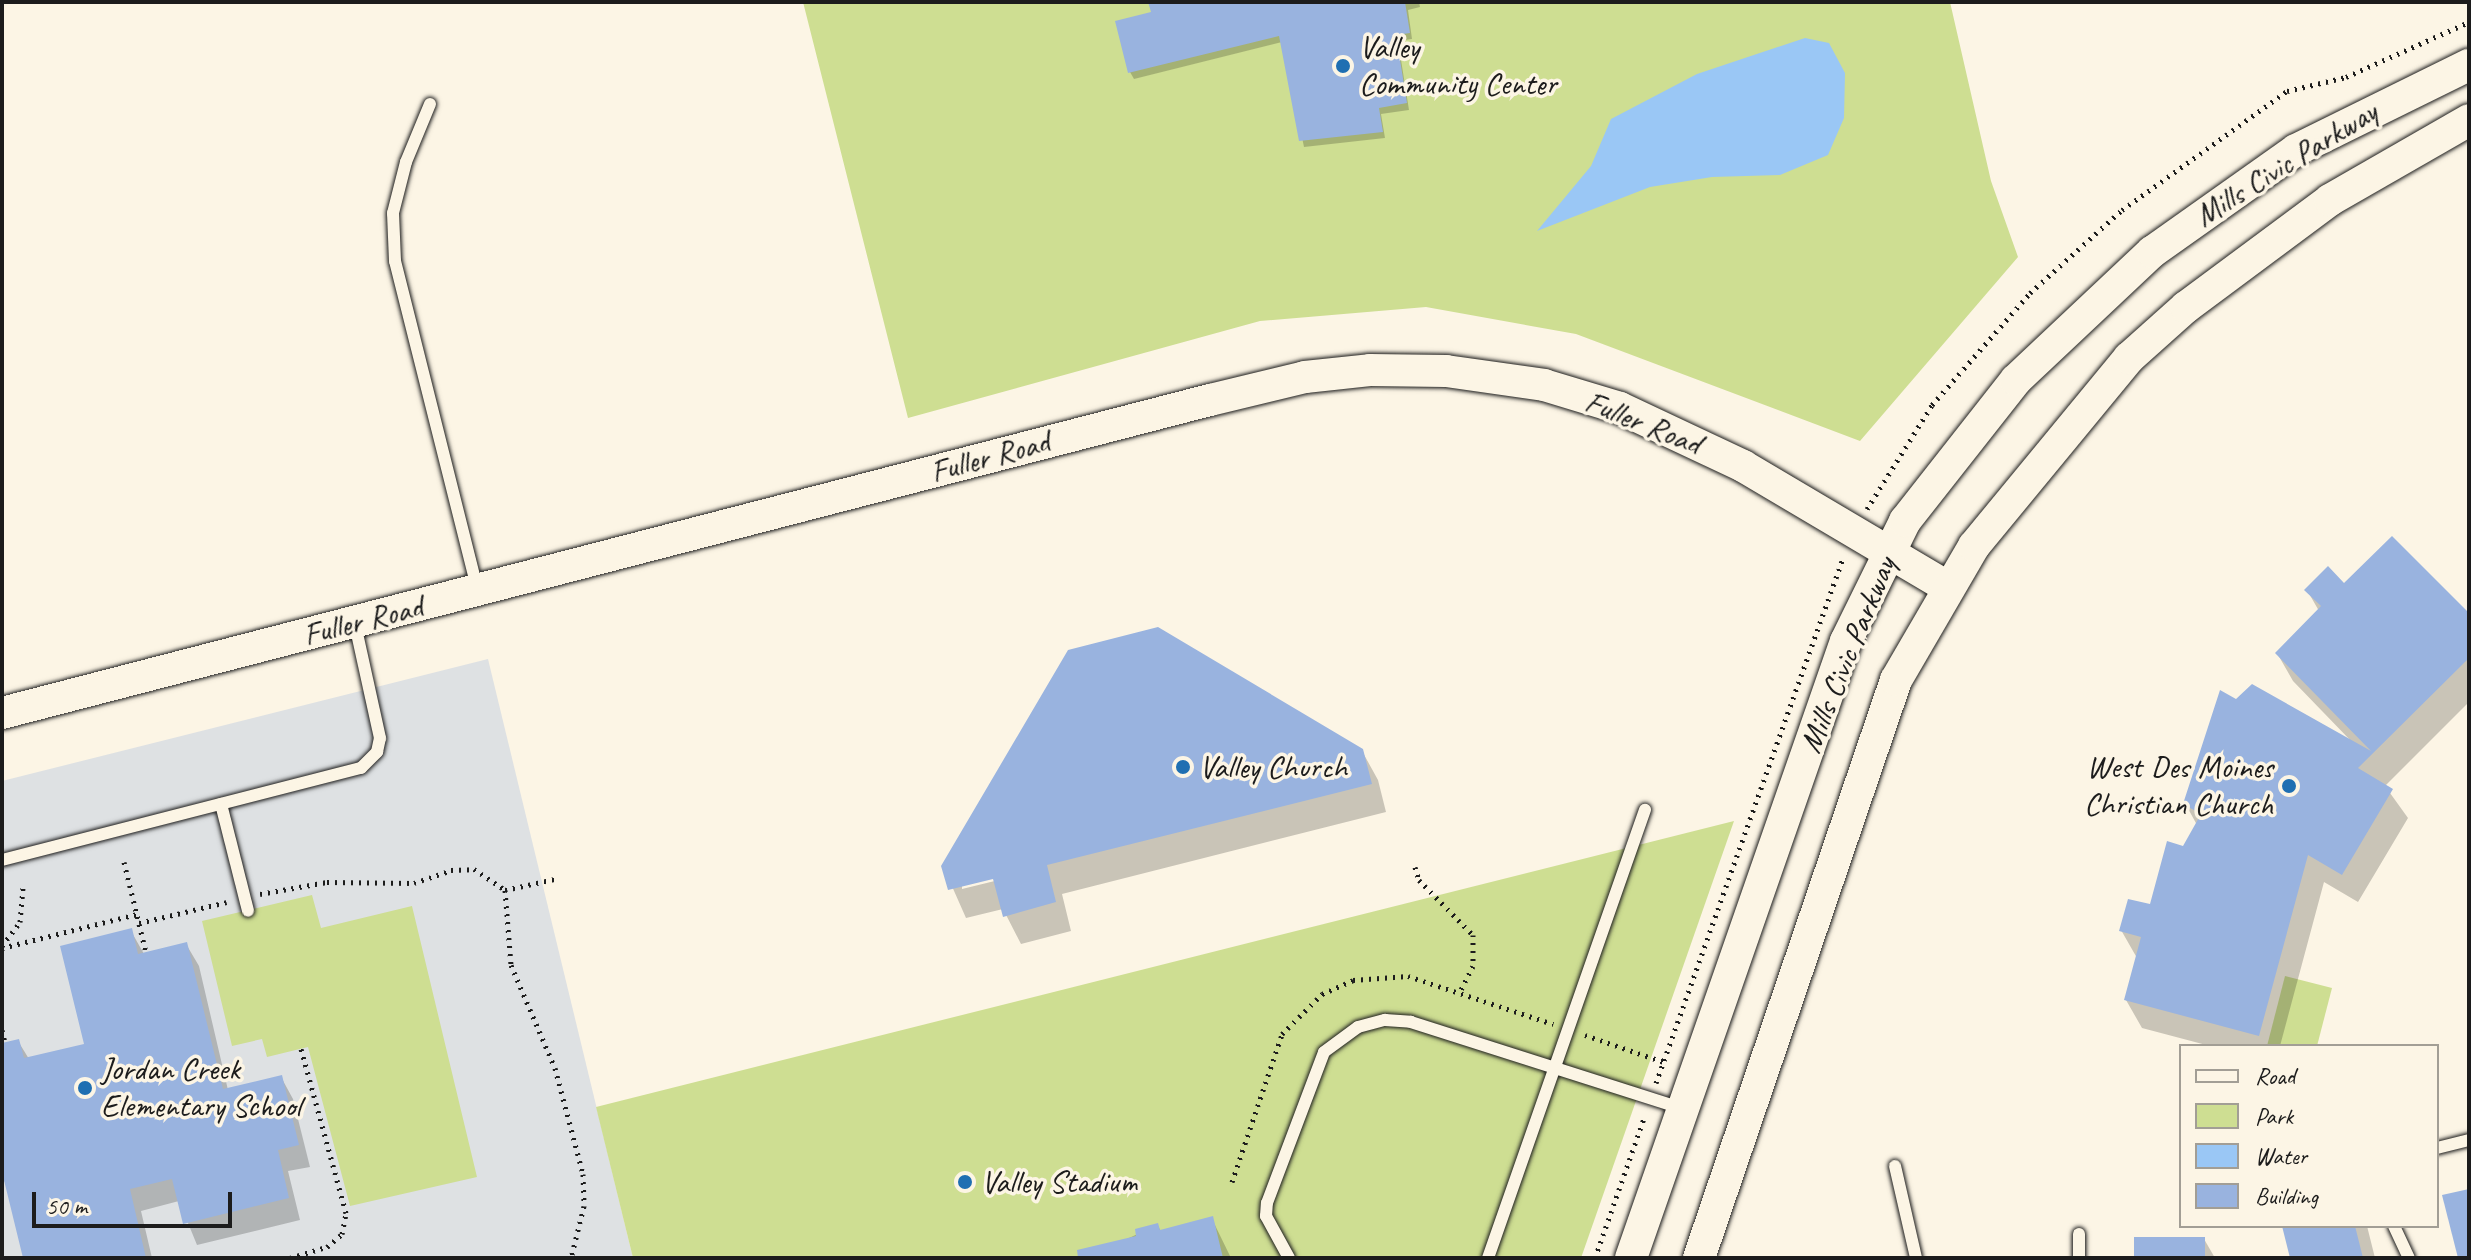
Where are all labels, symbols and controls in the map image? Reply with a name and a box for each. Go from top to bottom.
place label: Valley Community Center [1359,29,1557,104]
marker: Valley Community Center [1334,57,1352,75]
street label: Mills Civic Parkway [2188,93,2384,235]
street label: Fuller Road [1580,383,1706,463]
street label: Fuller Road [927,423,1053,491]
street label: Mills Civic Parkway [1791,552,1905,758]
street label: Fuller Road [300,588,426,654]
place label: Valley Church [1199,748,1347,786]
place label: West Des Moines Christian Church [2083,749,2273,824]
marker: Valley Church [1174,758,1192,776]
marker: West Des Moines Christian Church [2280,777,2298,795]
legend [2179,1044,2439,1228]
place label: Jordan Creek Elementary School [101,1051,301,1126]
text: Road [2255,1061,2295,1091]
marker: Jordan Creek Elementary School [76,1079,94,1097]
text: Park [2255,1101,2293,1131]
text: Water [2255,1141,2307,1171]
place label: Valley Stadium [981,1163,1138,1201]
marker: Valley Stadium [956,1173,974,1191]
scale bar [36,1176,236,1226]
text: Building [2255,1181,2318,1211]
text: 50 m [46,1191,87,1221]

